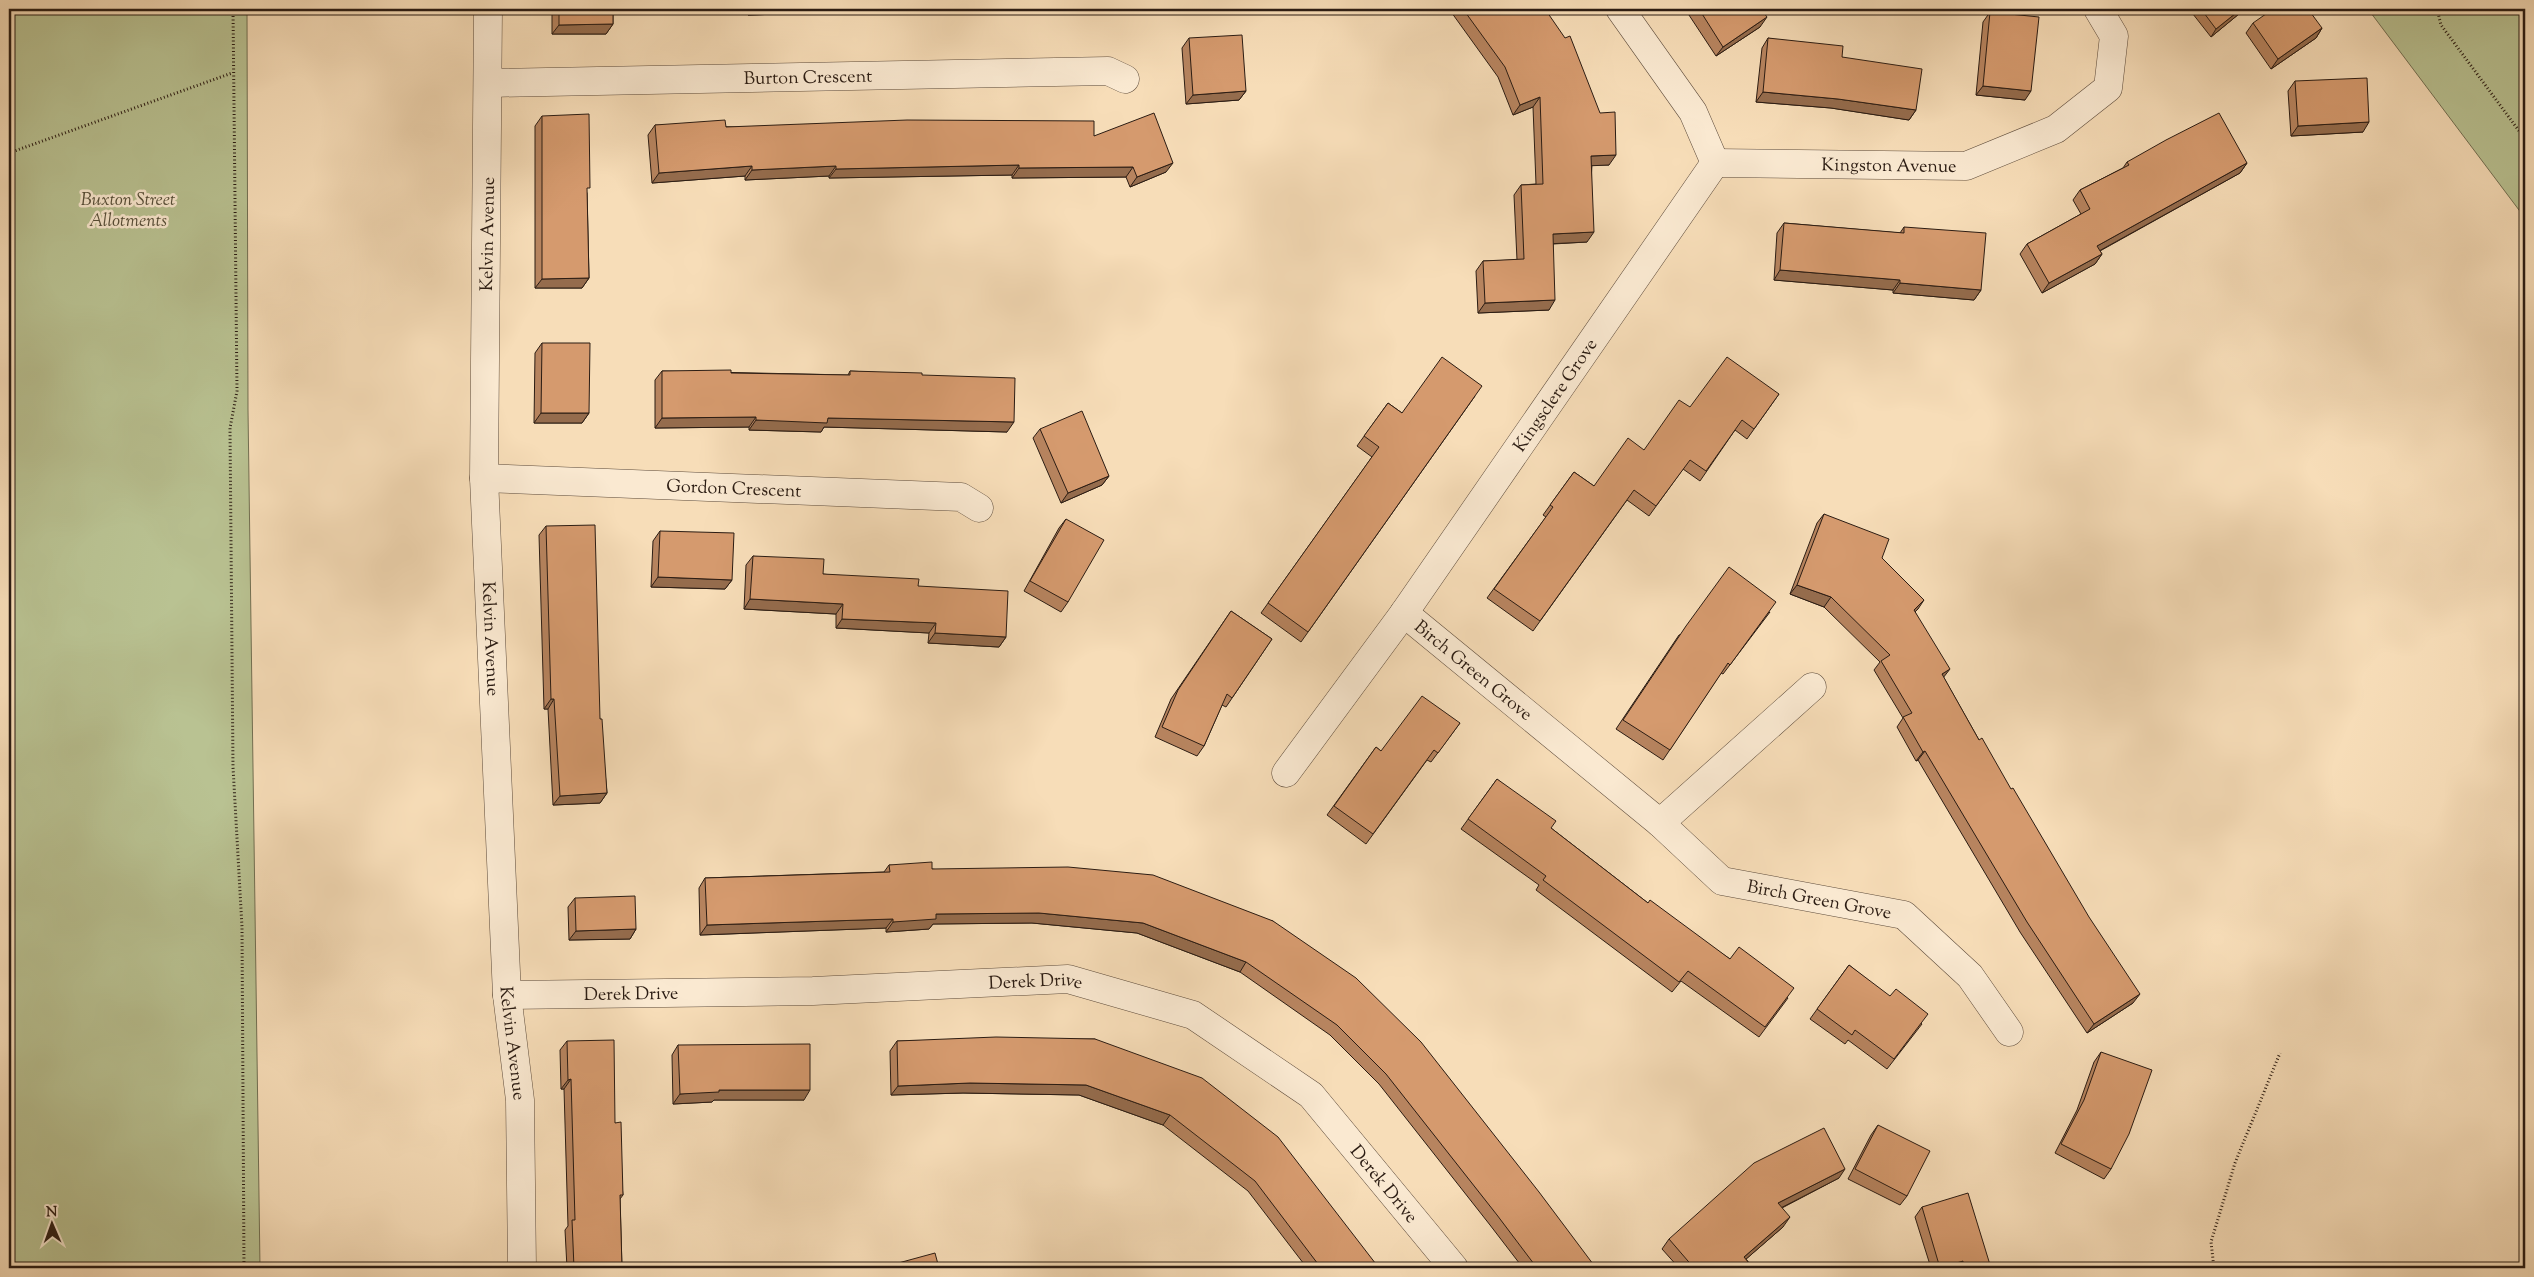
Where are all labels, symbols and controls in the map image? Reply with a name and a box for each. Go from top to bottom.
street label: Burton Crescent [743,65,873,93]
street label: Kingston Avenue [1821,153,1957,181]
street label: Kelvin Avenue [475,177,503,292]
park label: Buxton Street Allotments [81,188,176,235]
street label: Kingsclere Grove [1508,334,1605,458]
street label: Gordon Crescent [666,474,802,506]
street label: Kelvin Avenue [474,581,505,697]
street label: Birch Green Grove [1407,615,1537,728]
street label: Birch Green Grove [1745,875,1893,927]
street label: Derek Drive [988,968,1086,998]
street label: Derek Drive [583,982,679,1009]
street label: Kelvin Avenue [492,986,531,1102]
street label: Derek Drive [1343,1140,1423,1230]
north arrow [28,1200,78,1250]
text: N [46,1203,58,1223]

